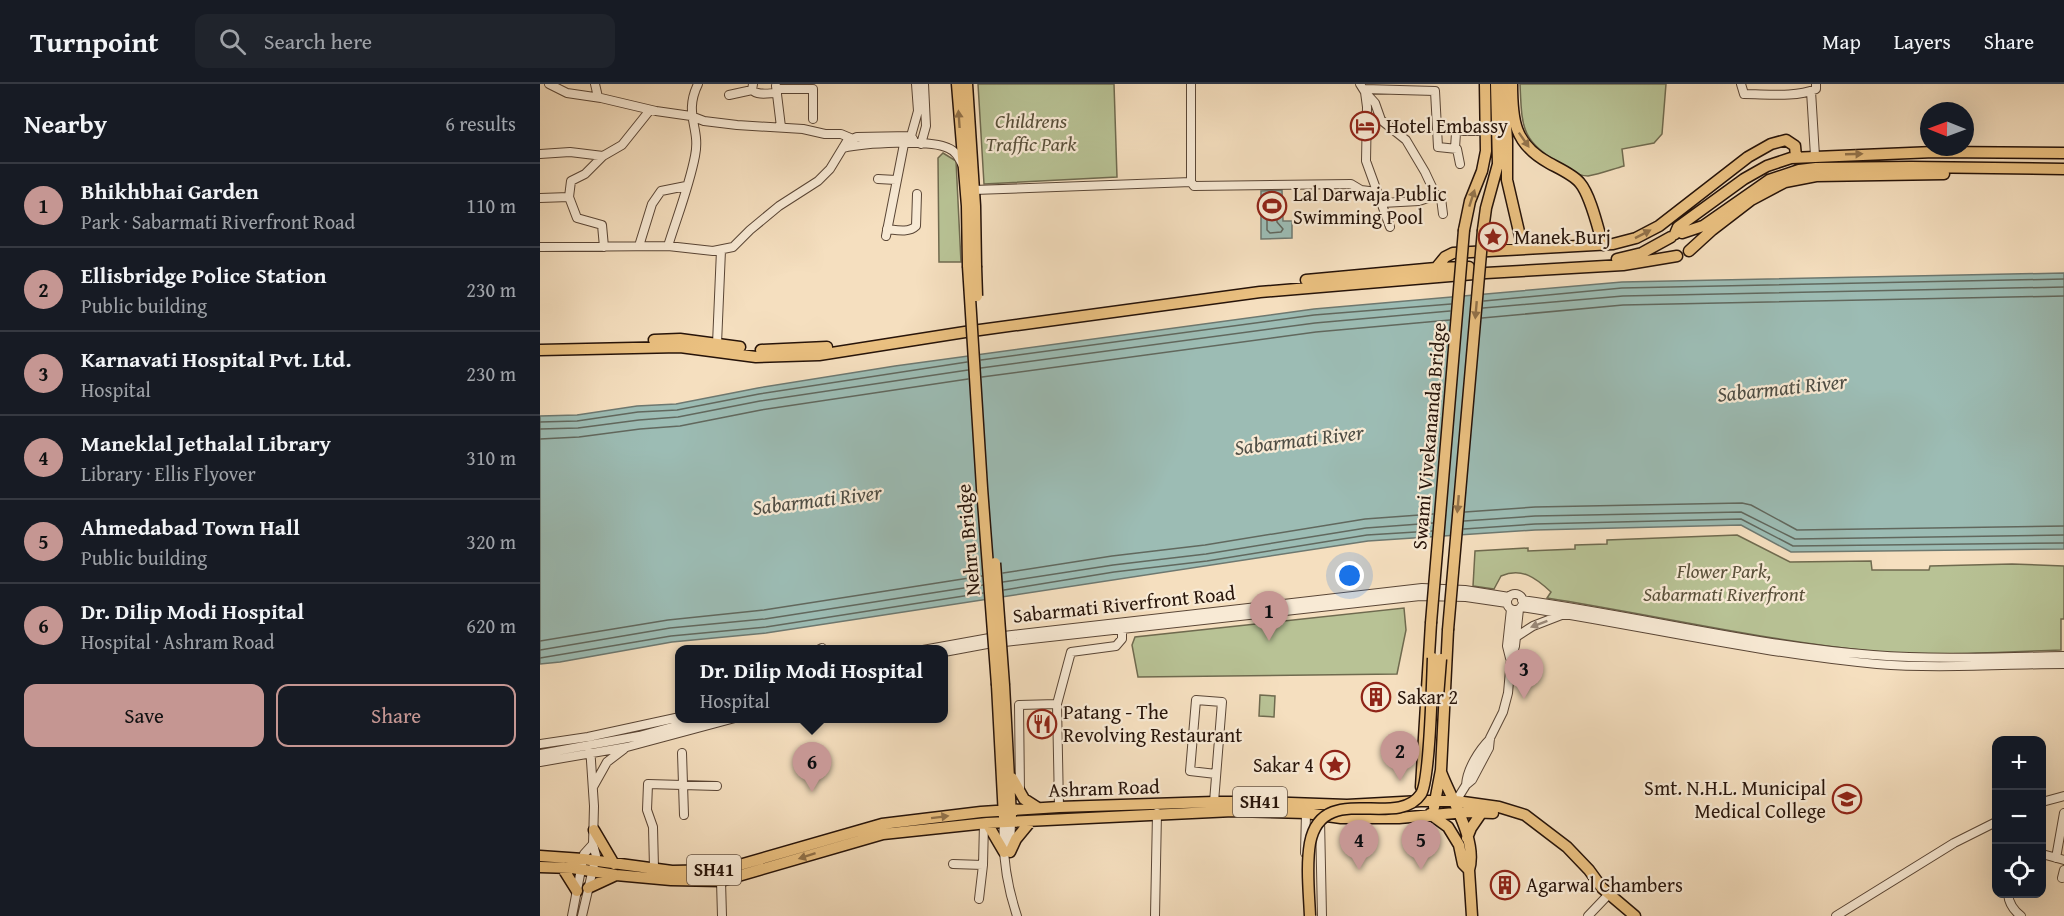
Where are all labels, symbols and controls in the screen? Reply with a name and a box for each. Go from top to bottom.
search box [195,14,615,68]
text: Turnpoint [30,21,159,62]
icon: search [216,25,249,58]
text: Search here [264,25,372,57]
text: Map [1822,26,1861,57]
text: Layers [1894,26,1951,57]
text: Share [1984,26,2034,57]
north arrow [1920,102,1974,156]
text: Nearby [24,104,107,143]
park label: Childrens Traffic Park [986,106,1077,158]
text: 6 results [445,109,516,138]
one-way arrow [955,110,964,129]
hotel icon: Hotel Embassy [1349,110,1381,142]
place label: Hotel Embassy [1386,111,1508,140]
one-way arrow [1518,131,1530,147]
one-way arrow [1845,149,1864,159]
text: Bhikhbhai Garden [81,175,259,207]
place label: Lal Darwaja Public Swimming Pool [1293,179,1447,231]
one-way arrow [1468,189,1477,207]
sports icon: Lal Darwaja Public Swimming Pool [1256,190,1288,222]
text: 1 [38,191,49,220]
text: 110 m [466,191,516,220]
text: Park · Sabarmati Riverfront Road [81,207,355,236]
place icon: Manek Burj [1477,221,1509,253]
place label: Manek Burj [1514,222,1611,251]
one-way arrow [1634,230,1651,239]
text: Ellisbridge Police Station [81,259,326,291]
text: 2 [38,275,49,304]
text: 230 m [466,275,516,304]
text: Public building [81,291,207,320]
one-way arrow [1471,300,1481,319]
street label: Swami Vivekananda Bridge [1404,321,1453,551]
text: Karnavati Hospital Pvt. Ltd. [81,343,351,375]
text: 3 [38,359,49,388]
text: 230 m [466,359,516,388]
water label: Sabarmati River [1716,365,1850,410]
text: Hospital [81,375,151,404]
water label: Sabarmati River [1232,416,1367,463]
text: Maneklal Jethalal Library [81,427,331,459]
text: 4 [38,443,49,472]
text: 310 m [466,443,516,472]
text: Library · Ellis Flyover [81,459,256,488]
water label: Sabarmati River [750,476,885,523]
street label: Nehru Bridge [948,483,987,597]
one-way arrow [1454,494,1463,513]
text: Ahmedabad Town Hall [81,511,300,543]
text: 5 [38,527,49,556]
text: 320 m [466,527,516,556]
text: Public building [81,543,207,572]
park label: Flower Park, Sabarmati Riverfront [1643,556,1806,608]
your location [1335,561,1364,590]
street label: Sabarmati Riverfront Road [1011,577,1237,630]
pin: 1 [1250,592,1288,641]
text: Dr. Dilip Modi Hospital [81,595,304,627]
text: 6 [38,611,49,640]
text: 620 m [466,611,516,640]
one-way arrow [1530,620,1548,630]
text: Hospital · Ashram Road [81,627,274,656]
popup [675,645,948,723]
pin: 3 [1504,650,1544,699]
text: Dr. Dilip Modi Hospital [700,654,923,686]
building icon: Sakar 2 [1360,681,1392,713]
place label: Sakar 2 [1397,682,1458,711]
button: Save [24,684,264,747]
button: Share [276,684,516,747]
text: Hospital [700,686,770,715]
place label: Patang - The Revolving Restaurant [1063,697,1242,749]
restaurant icon: Patang - The Revolving Restaurant [1026,708,1058,740]
pin: 2 [1380,732,1420,781]
map controls [1992,736,2046,898]
button: + [1992,736,2046,790]
pin: 6 [792,742,832,792]
place icon: Sakar 4 [1319,749,1351,781]
place label: Sakar 4 [1253,750,1314,779]
street label: Ashram Road [1048,771,1160,804]
place label: Smt. N.H.L. Municipal Medical College [1644,773,1826,825]
school or university icon: Smt. N.H.L. Municipal Medical College [1831,783,1863,815]
road number: SH41 [1233,787,1287,817]
button: − [1992,790,2046,844]
one-way arrow [931,812,950,822]
pin: 4 [1340,820,1378,870]
pin: 5 [1402,820,1440,870]
button: locate [1992,844,2046,898]
one-way arrow [798,852,816,861]
road number: SH41 [687,855,741,885]
building icon: Agarwal Chambers [1489,869,1521,901]
place label: Agarwal Chambers [1526,870,1683,899]

